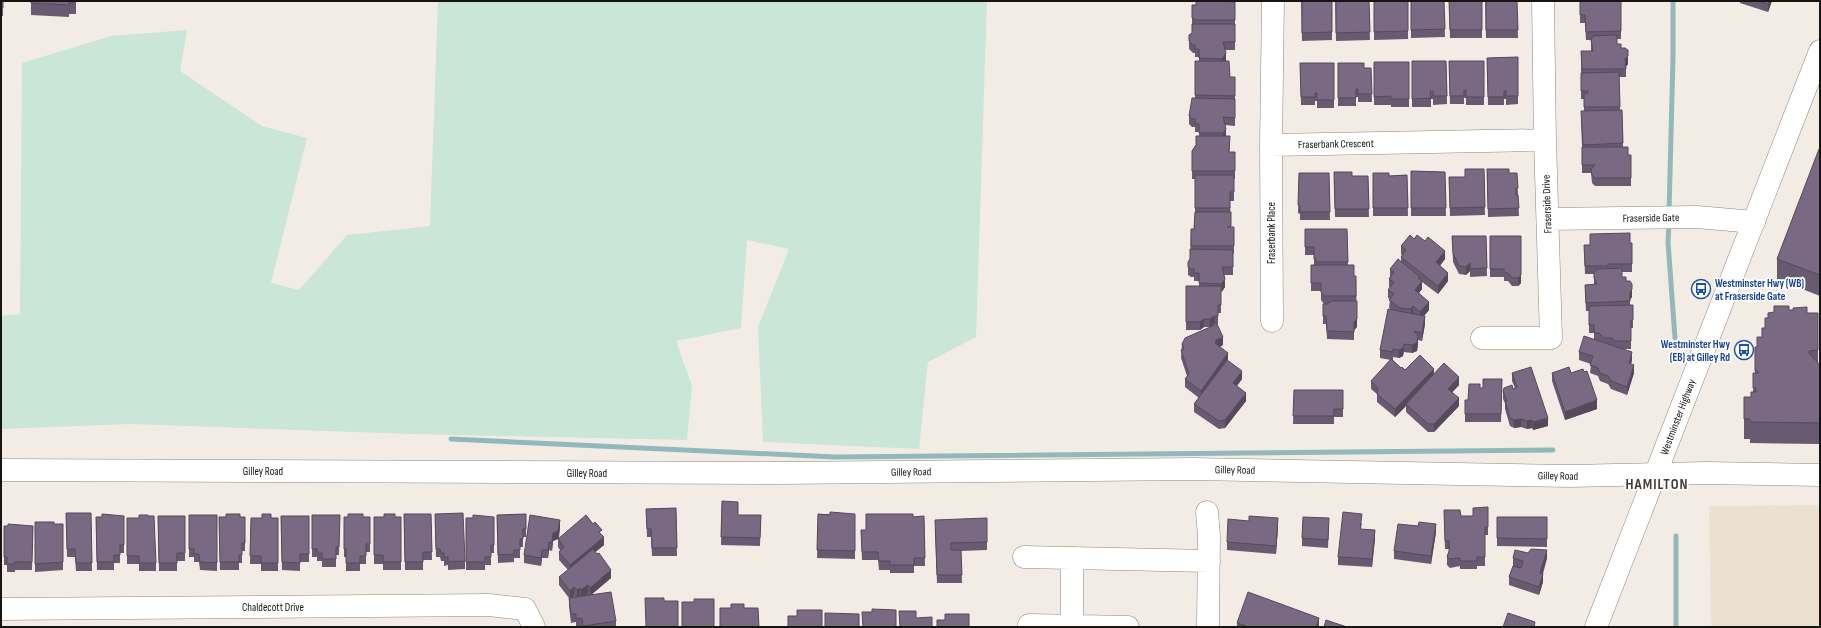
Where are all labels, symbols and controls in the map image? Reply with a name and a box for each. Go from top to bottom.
street label: Fraserbank Crescent [1298,137,1375,151]
street label: Fraserside Drive [1539,174,1555,234]
street label: Fraserbank Place [1265,202,1278,264]
street label: Fraserside Gate [1622,211,1680,225]
place label: Westminster Hwy (WB) at Fraserside Gate [1715,277,1804,303]
bus stop icon: Westminster Hwy (WB) at Fraserside Gate [1690,278,1712,300]
place label: Westminster Hwy (EB) at Gilley Rd [1661,338,1730,364]
bus stop icon: Westminster Hwy (EB) at Gilley Rd [1733,339,1755,361]
street label: Westminster Highway [1658,377,1699,457]
street label: Gilley Road [1215,463,1256,477]
street label: Gilley Road [243,465,284,478]
street label: Gilley Road [891,465,932,479]
street label: Gilley Road [567,467,608,480]
street label: Gilley Road [1538,469,1579,483]
district label: HAMILTON [1626,475,1688,494]
street label: Chaldecott Drive [242,601,304,614]

